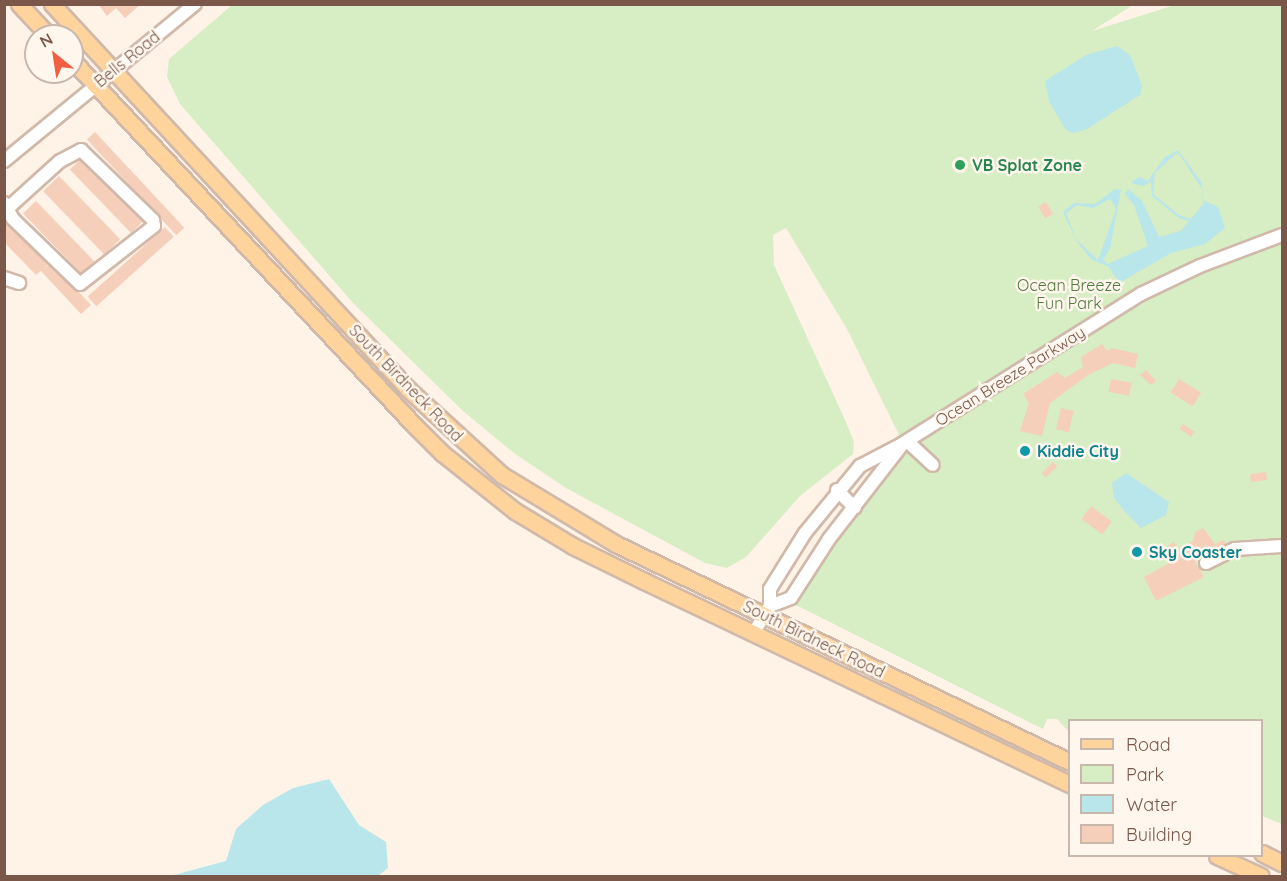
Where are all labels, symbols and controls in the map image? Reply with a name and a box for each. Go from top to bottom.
north arrow [24,24,84,84]
street label: Bells Road [91,27,163,91]
text: N [36,29,56,52]
place label: VB Splat Zone [972,155,1082,175]
marker: VB Splat Zone [953,158,967,172]
park label: Ocean Breeze Fun Park [1017,275,1121,313]
street label: South Birdneck Road [345,321,467,445]
street label: Ocean Breeze Parkway [932,322,1088,430]
place label: Kiddie City [1037,441,1119,461]
marker: Kiddie City [1018,444,1032,458]
place label: Sky Coaster [1149,542,1242,562]
marker: Sky Coaster [1130,545,1144,559]
street label: South Birdneck Road [740,596,888,682]
legend [1068,719,1263,857]
text: Road [1126,733,1171,756]
text: Park [1126,763,1164,786]
text: Water [1126,793,1177,816]
text: Building [1126,823,1192,846]

